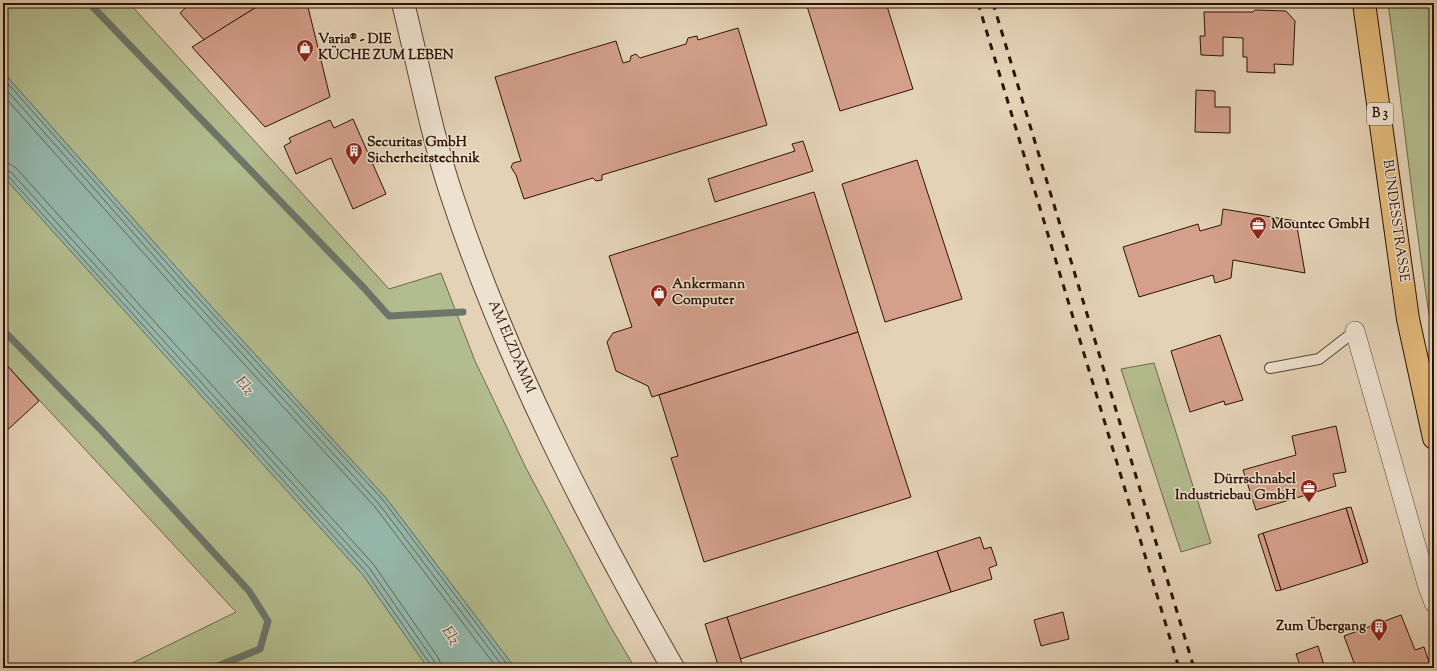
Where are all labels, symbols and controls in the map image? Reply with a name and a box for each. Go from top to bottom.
place label: Varia® - DIE KÜCHE ZUM LEBEN [318,30,454,66]
shop icon: Varia® - DIE KÜCHE ZUM LEBEN [295,38,315,63]
road number: B 3 [1367,103,1393,125]
place label: Securitas GmbH Sicherheitstechnik [367,133,480,169]
building icon: Securitas GmbH Sicherheitstechnik [344,141,364,166]
street label: BUNDESSTRASSE [1376,158,1414,284]
office icon: Mountec GmbH [1248,215,1268,240]
place label: Mountec GmbH [1271,215,1371,235]
place label: Ankermann Computer [672,275,746,311]
shop icon: Ankermann Computer [649,283,669,308]
street label: AM ELZDAMM [482,297,540,397]
water label: Elz [230,372,258,400]
place label: Dürrschnabel Industriebau GmbH [1175,470,1297,506]
office icon: Dürrschnabel Industriebau GmbH [1299,478,1319,503]
place label: Zum Übergang [1276,616,1366,637]
building icon: Zum Übergang [1369,617,1389,642]
water label: Elz [436,622,464,650]

